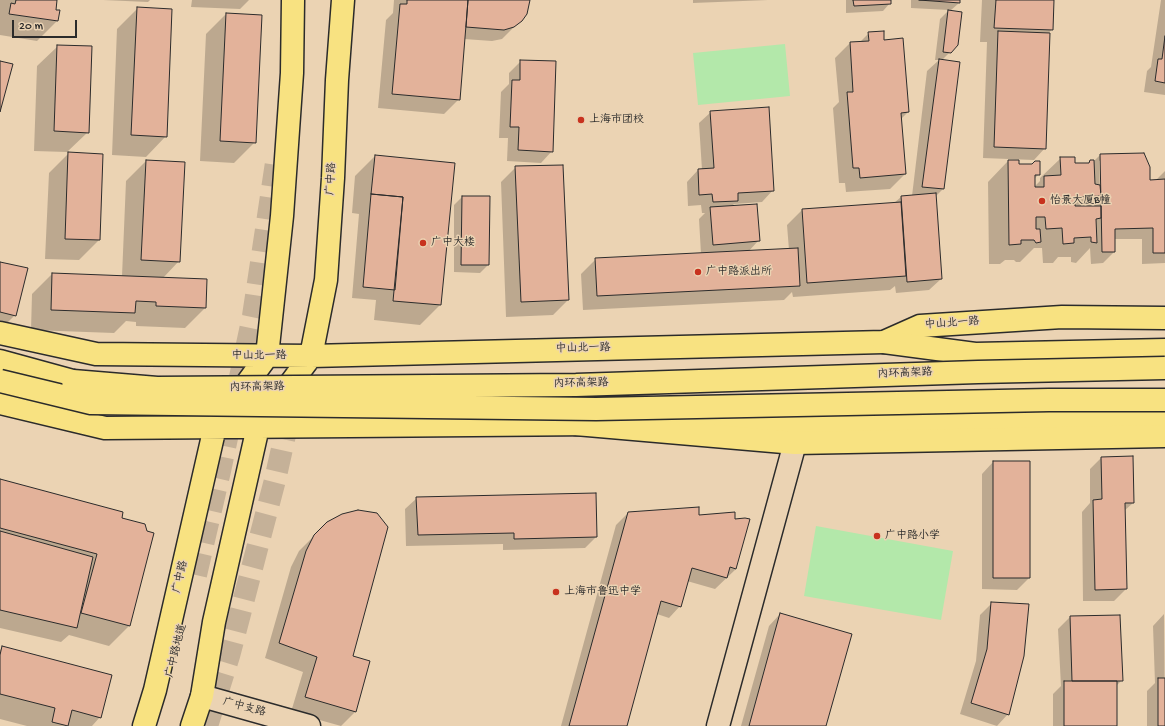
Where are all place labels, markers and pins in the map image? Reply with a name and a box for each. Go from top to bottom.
place label: 上海市团校 [589,113,644,127]
marker: 上海市团校 [576,115,586,125]
place label: 怡景大厦B幢 [1050,194,1111,208]
marker: 怡景大厦B幢 [1037,196,1047,206]
place label: 广中大楼 [431,236,475,250]
marker: 广中大楼 [418,238,428,248]
place label: 广中路派出所 [706,265,772,279]
marker: 广中路派出所 [693,267,703,277]
place label: 广中路小学 [885,529,940,543]
marker: 广中路小学 [872,531,882,541]
place label: 上海市鲁迅中学 [564,585,641,599]
marker: 上海市鲁迅中学 [551,587,561,597]

